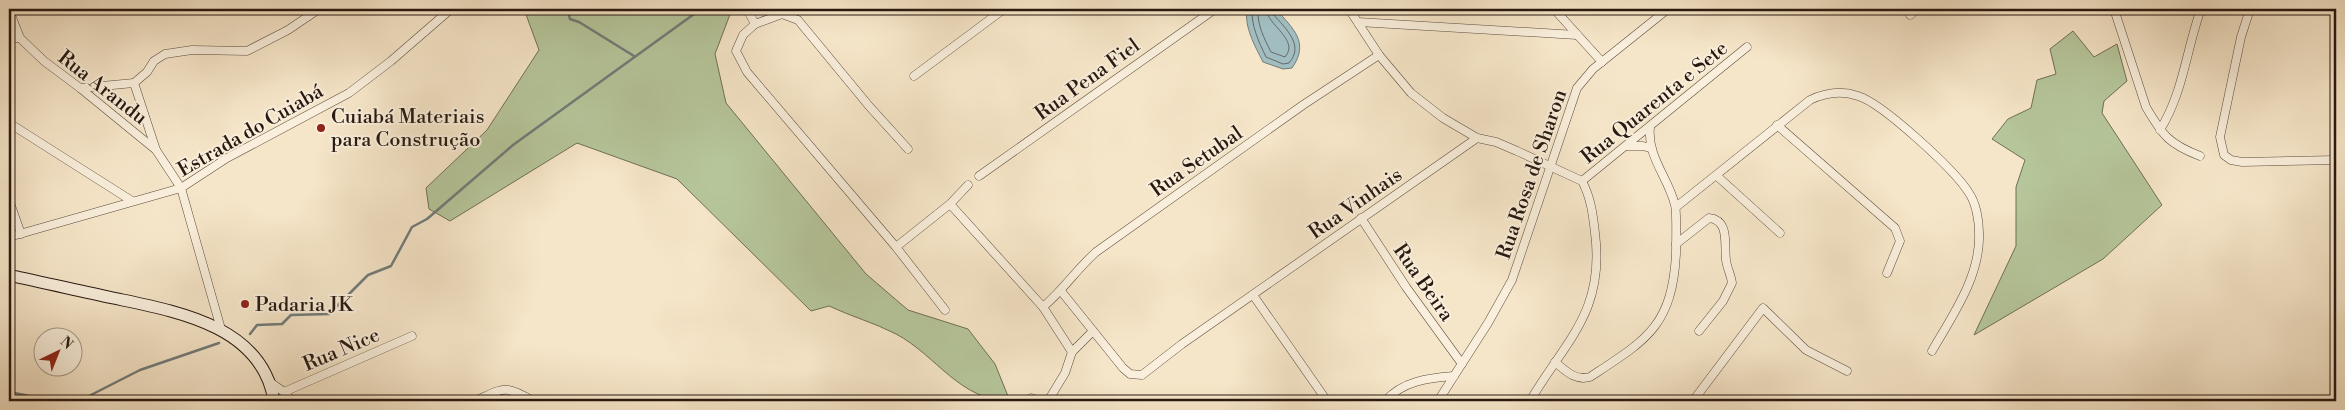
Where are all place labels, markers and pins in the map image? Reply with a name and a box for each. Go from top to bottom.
place label: Cuiabá Materiais para Construção [331,105,484,153]
marker: Cuiabá Materiais para Construção [315,122,327,134]
place label: Padaria JK [255,293,354,318]
marker: Padaria JK [239,298,251,310]

